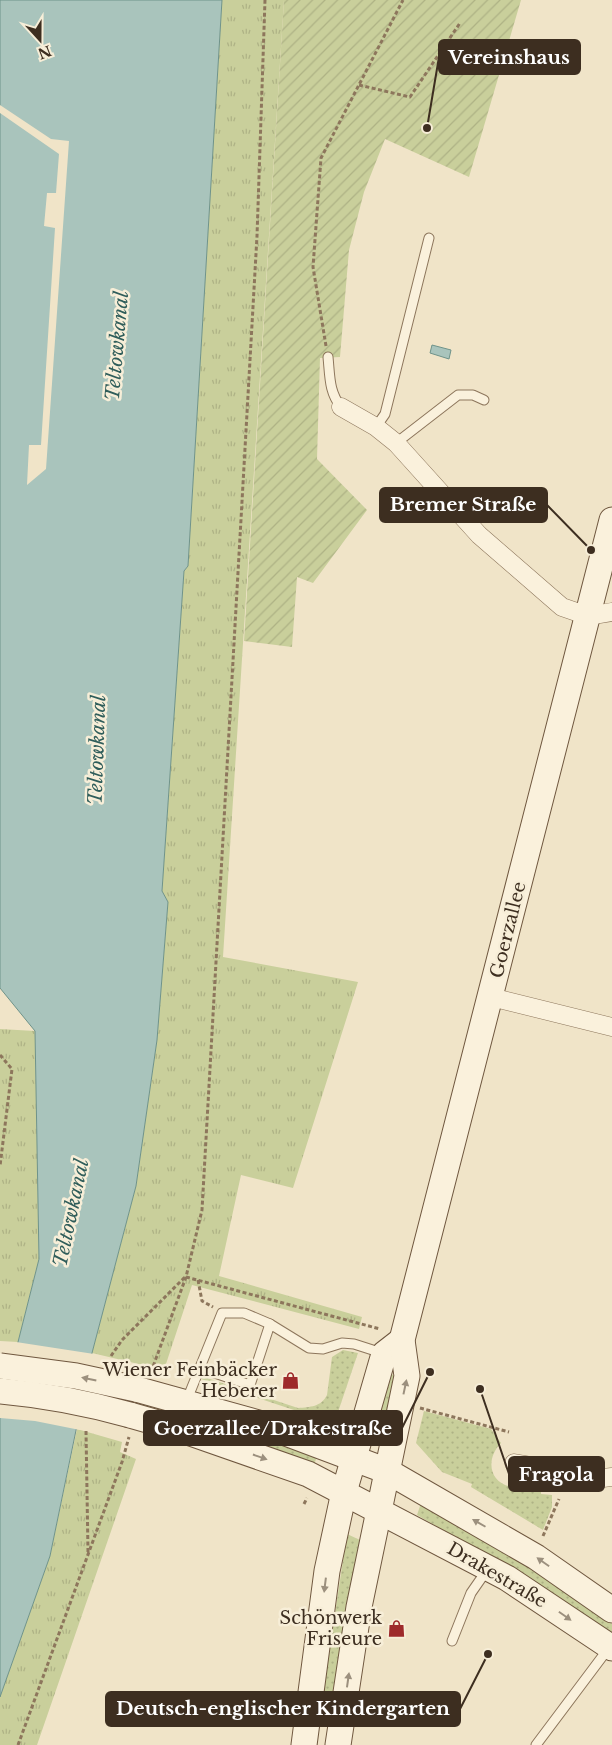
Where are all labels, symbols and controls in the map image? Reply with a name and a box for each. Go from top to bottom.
north arrow [15,15,65,65]
callout: Vereinshaus [439,40,580,74]
text: N [35,41,54,63]
text: Vereinshaus [447,46,570,69]
water label: Teltowkanal [101,290,133,402]
callout: Bremer Straße [380,488,547,522]
text: Bremer Straße [390,493,536,516]
water label: Teltowkanal [84,695,110,805]
street label: Goerzallee [485,879,531,981]
water label: Teltowkanal [48,1157,94,1269]
place label: Wiener Feinbäcker Heberer [102,1359,277,1402]
shop icon: Wiener Feinbäcker Heberer [281,1370,301,1390]
one-way arrow [80,1374,96,1382]
one-way arrow [401,1379,409,1394]
callout: Goerzallee/Drakestraße [144,1411,402,1445]
text: Goerzallee/Drakestraße [154,1417,392,1440]
one-way arrow [253,1453,268,1461]
callout: Fragola [509,1457,604,1491]
text: Fragola [518,1463,594,1486]
one-way arrow [472,1519,485,1528]
street label: Drakestraße [443,1538,551,1612]
one-way arrow [537,1557,550,1567]
one-way arrow [321,1577,329,1593]
place label: Schönwerk Friseure [280,1607,382,1650]
one-way arrow [559,1611,572,1620]
shop icon: Schönwerk Friseure [386,1618,406,1638]
one-way arrow [344,1671,352,1687]
callout: Deutsch-englischer Kindergarten [106,1692,460,1726]
text: Deutsch-englischer Kindergarten [116,1697,450,1720]

